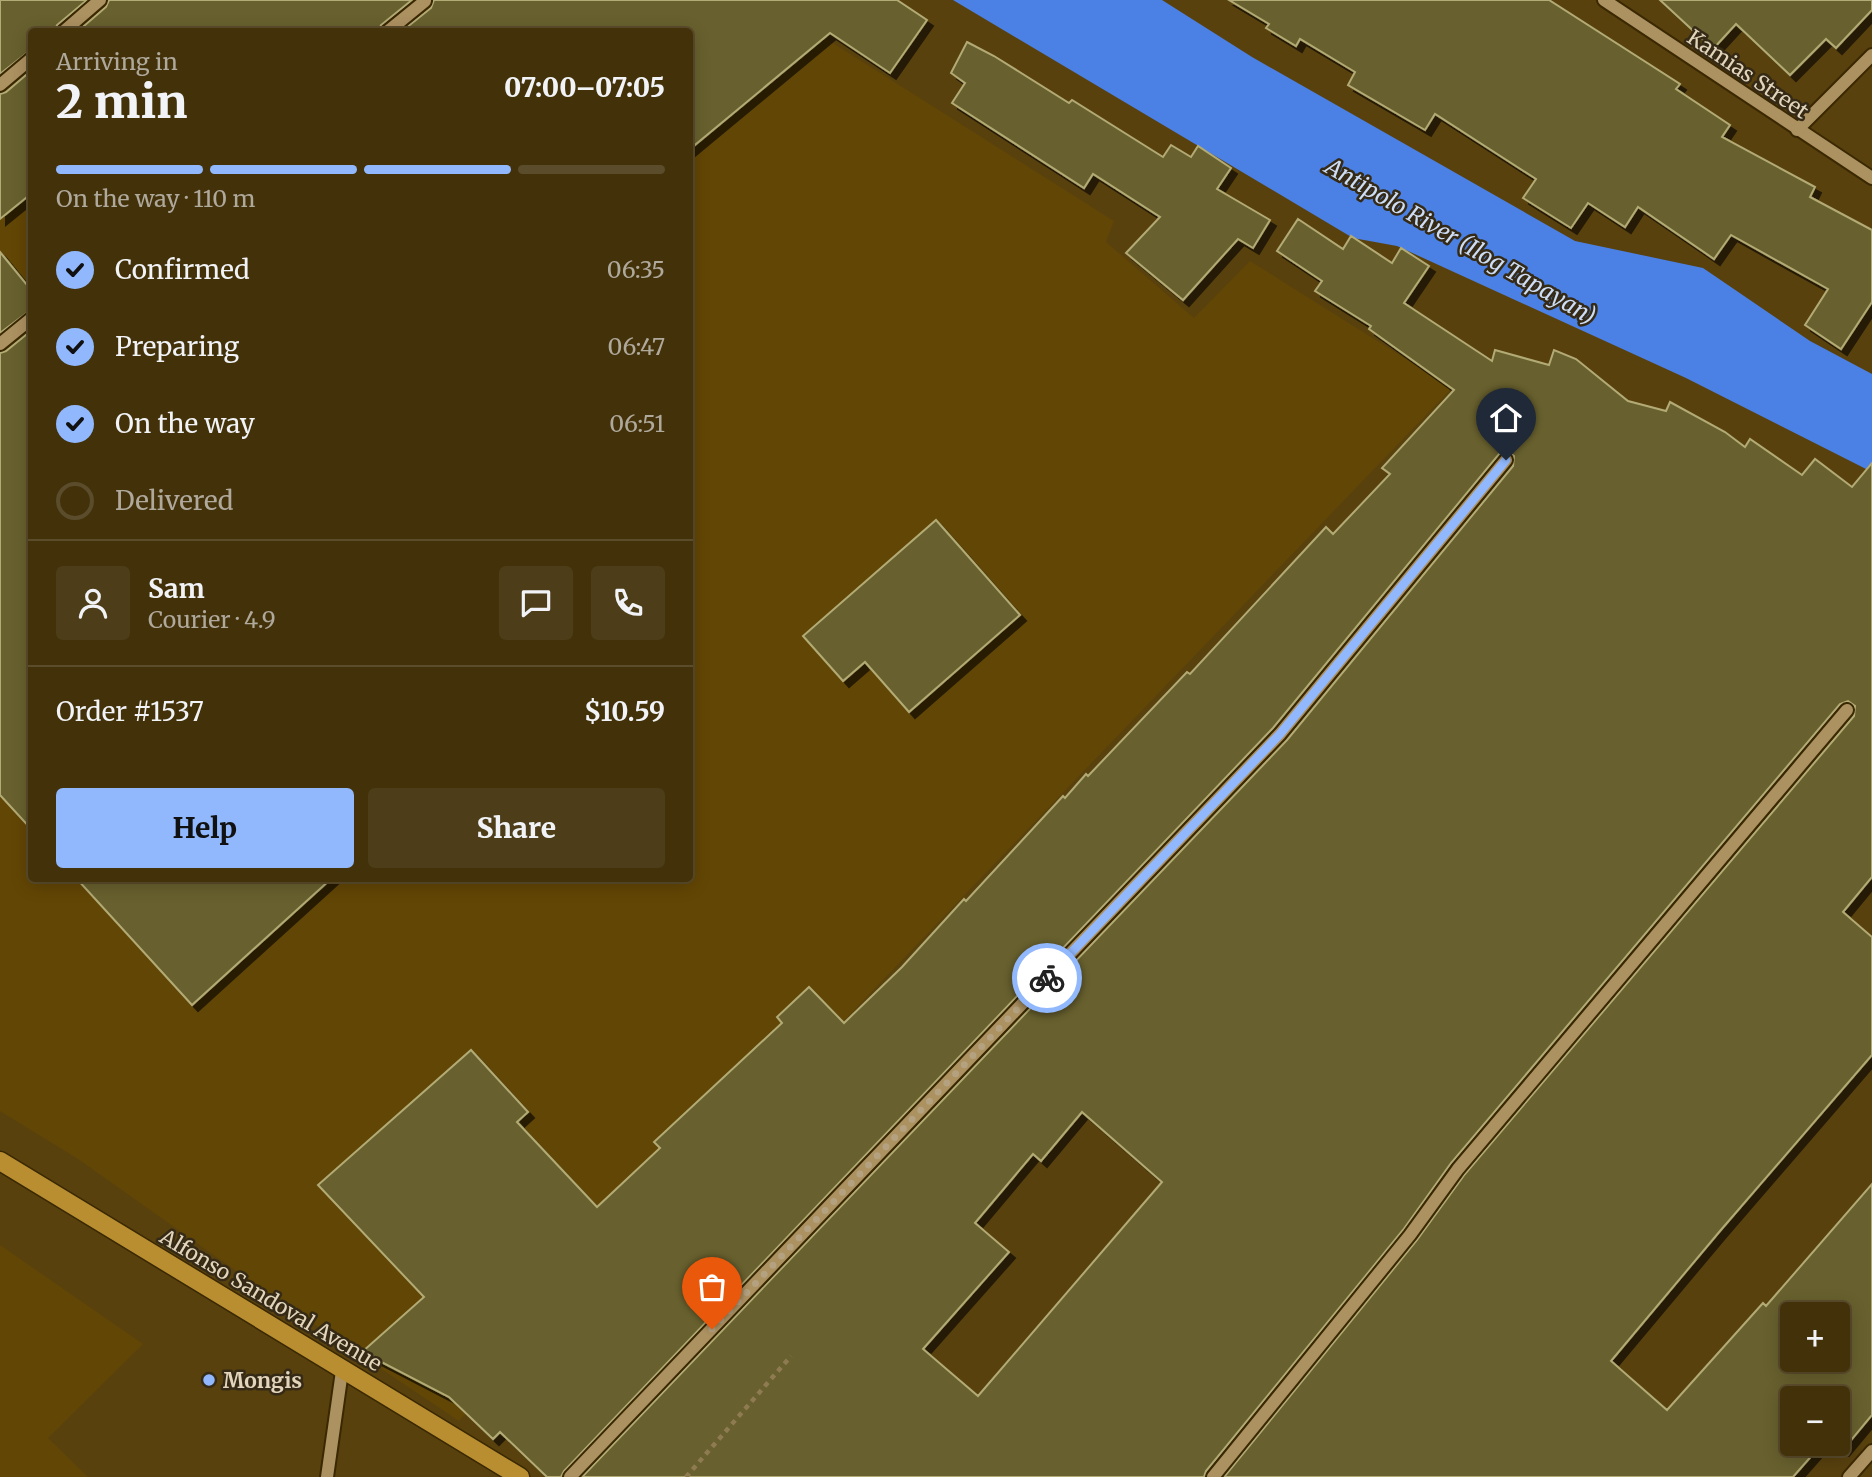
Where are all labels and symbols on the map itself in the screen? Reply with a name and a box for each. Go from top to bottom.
street label: Kamias Street [1682,23,1814,125]
water label: Antipolo River (Ilog Tapayan) [1319,151,1601,330]
pin [1476,388,1536,460]
courier [1012,943,1082,1013]
street label: Alfonso Sandoval Avenue [154,1222,387,1377]
pin [682,1257,742,1329]
place label: Mongis [223,1367,302,1394]
marker: Mongis [201,1372,217,1388]

